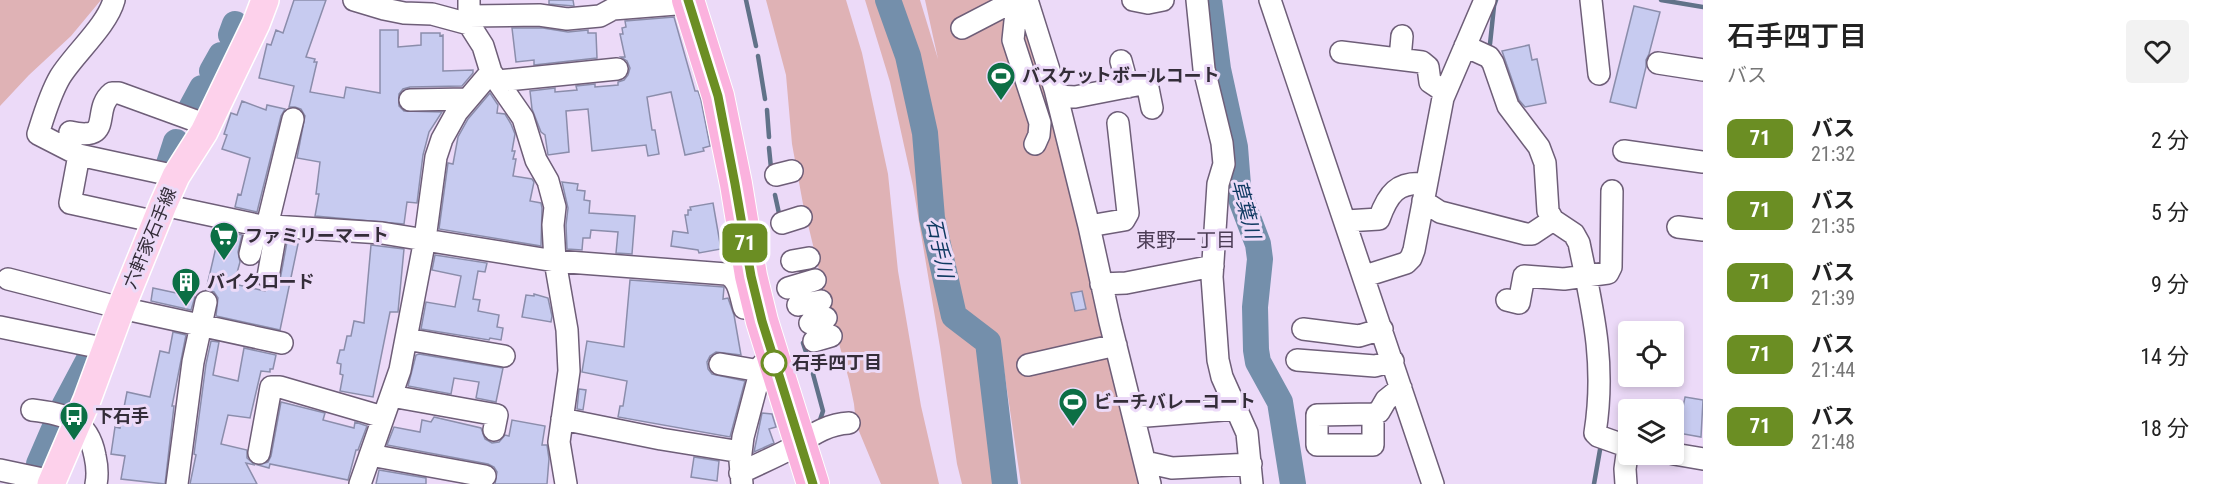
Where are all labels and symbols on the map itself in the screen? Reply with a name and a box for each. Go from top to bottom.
sports icon: バスケットボールコート [985,60,1017,102]
place label: バスケットボールコート [1022,65,1220,86]
water label: 草葉川 [1227,177,1266,243]
street label: 六軒家石手線 [119,184,180,292]
water label: 石手川 [922,216,958,282]
supermarket icon: ファミリーマート [208,220,240,262]
line badge: 71 [718,224,772,262]
place label: ファミリーマート [245,225,389,246]
district label: 東野一丁目 [1136,228,1236,252]
building icon: バイクロード [170,266,202,308]
place label: バイクロード [207,271,315,292]
marker: 石手四丁目 [761,350,787,376]
place label: 石手四丁目 [792,352,882,373]
sports icon: ビーチバレーコート [1057,386,1089,428]
place label: ビーチバレーコート [1094,391,1256,412]
bus stop icon: 下石手 [58,400,90,442]
place label: 下石手 [95,405,149,426]

